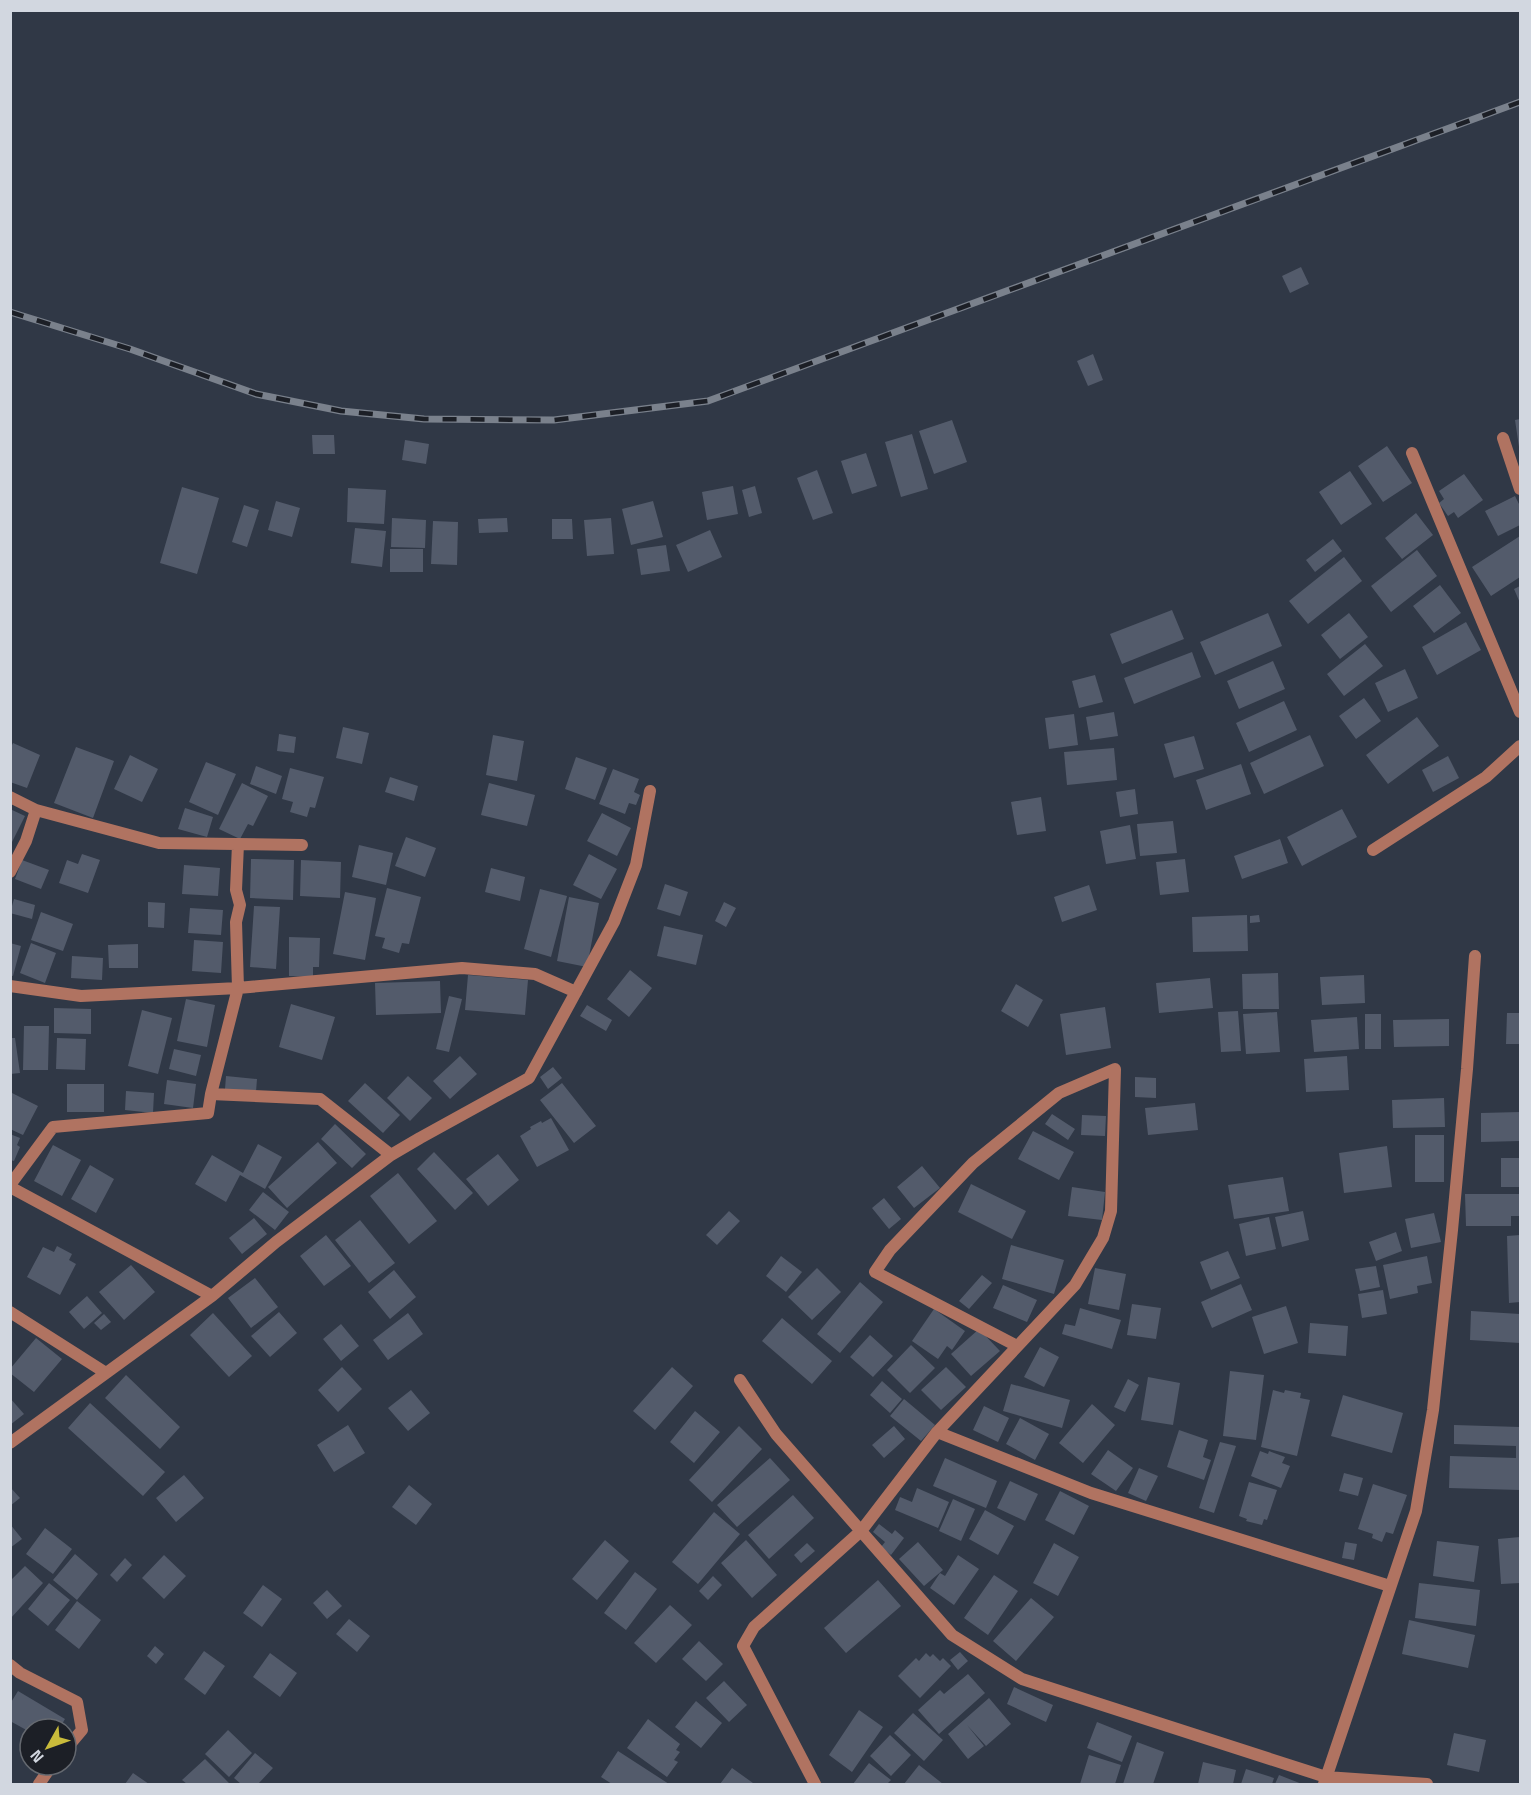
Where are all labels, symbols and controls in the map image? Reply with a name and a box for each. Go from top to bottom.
north arrow [18,1717,78,1777]
text: N [24,1745,49,1769]

